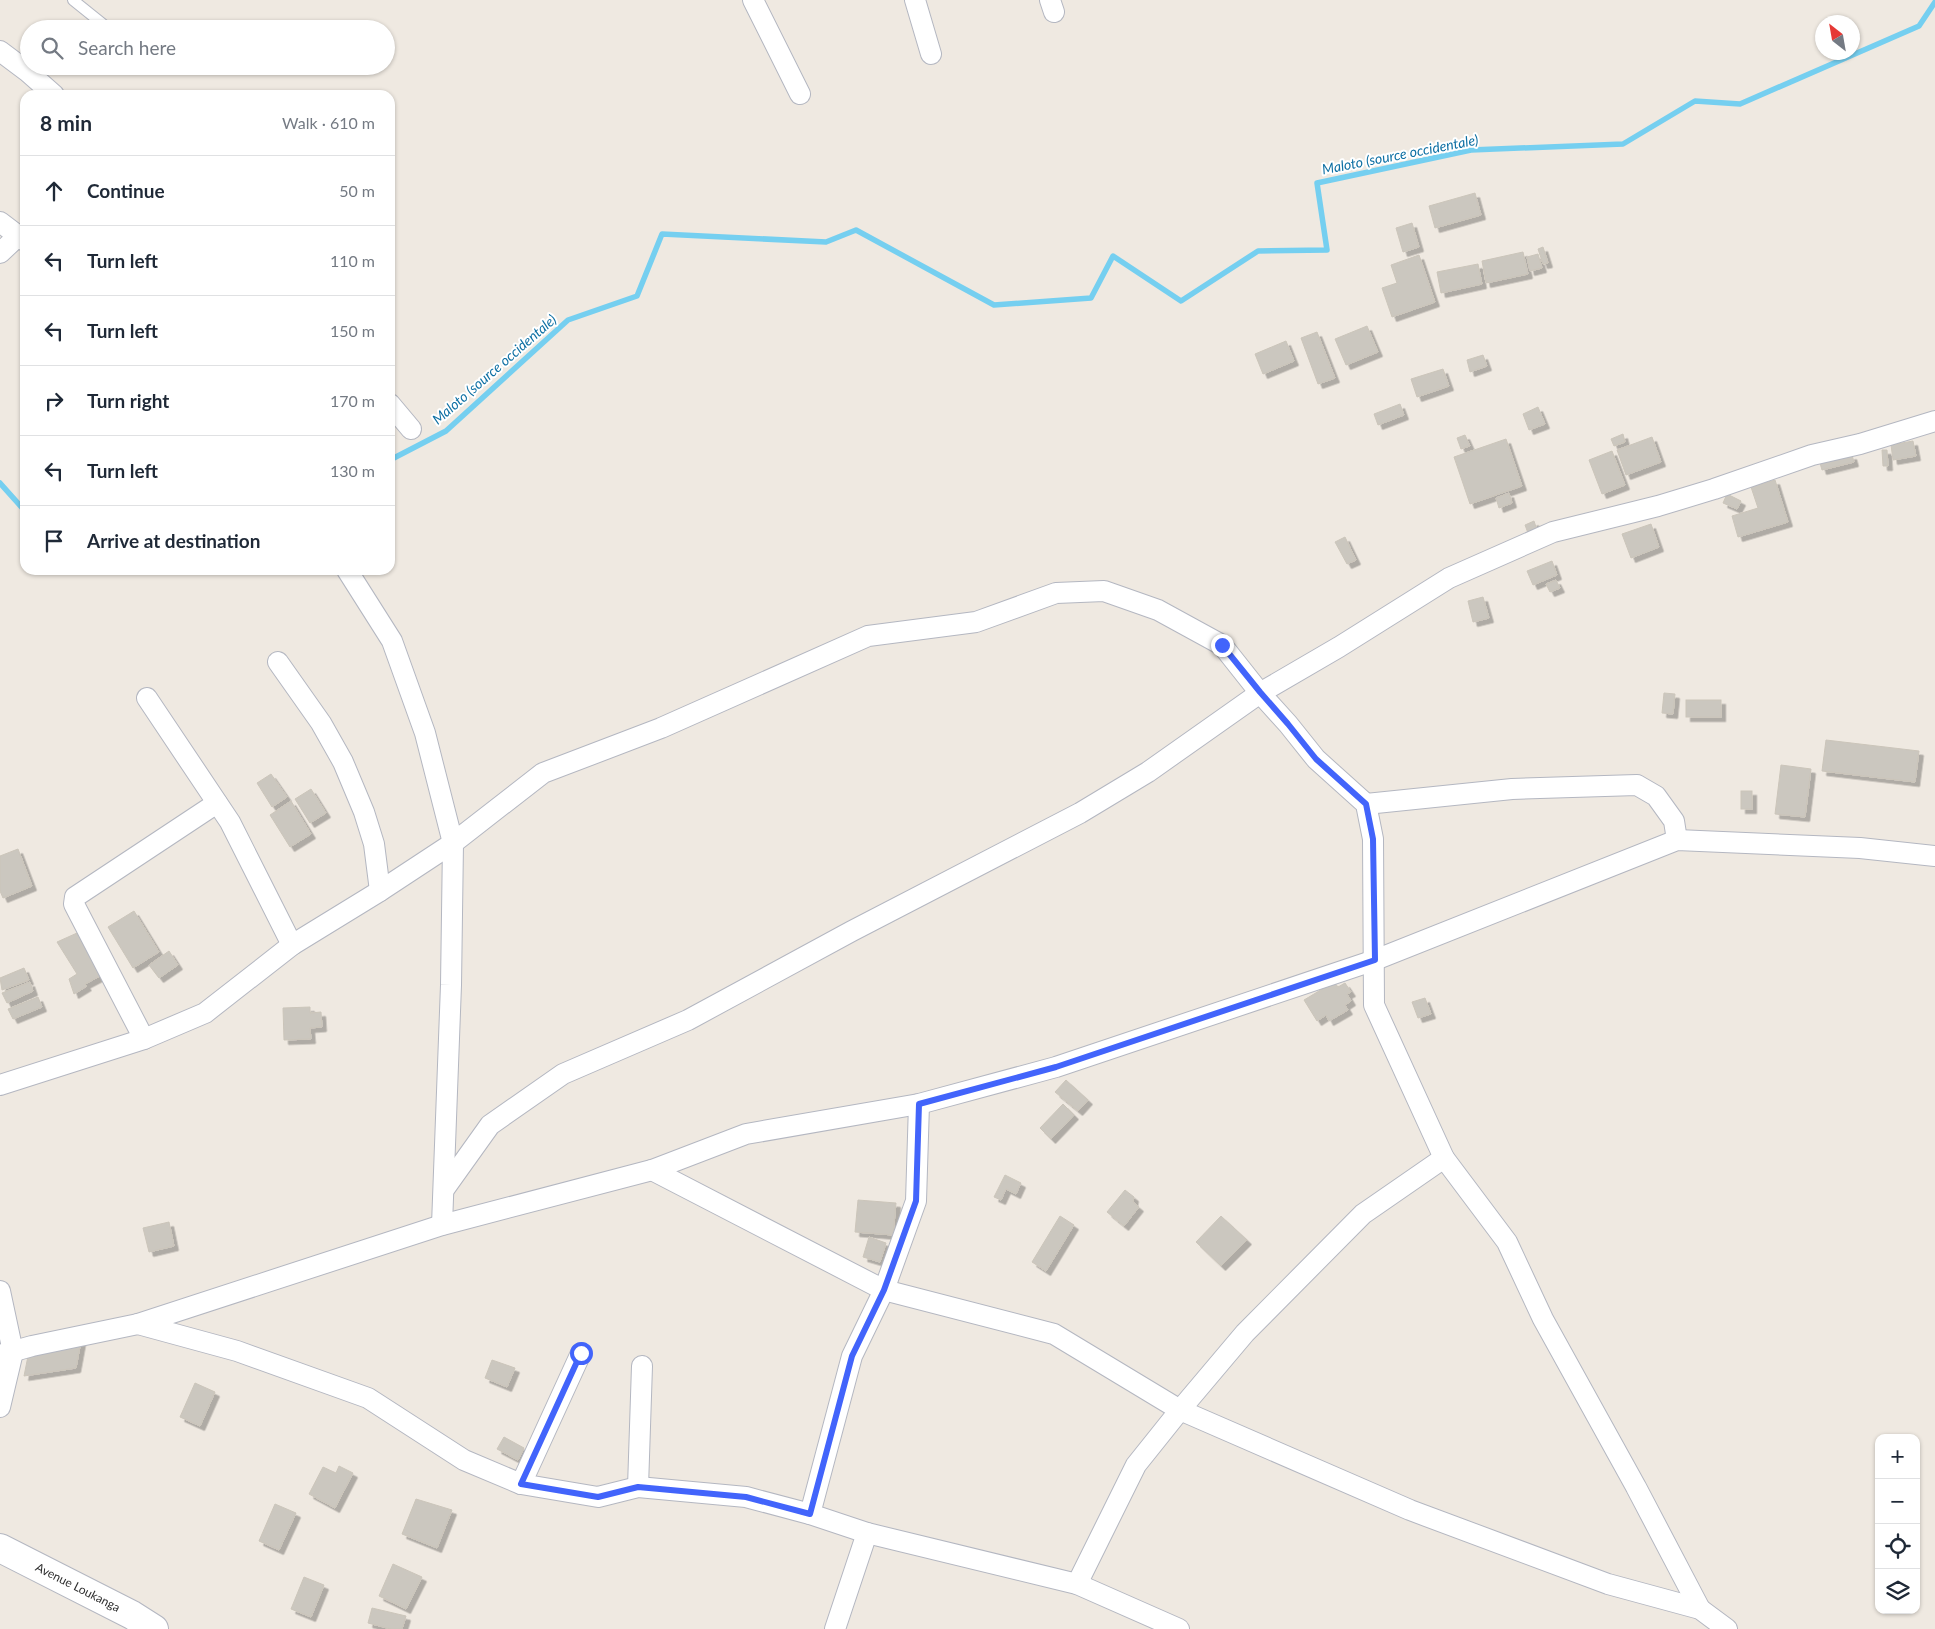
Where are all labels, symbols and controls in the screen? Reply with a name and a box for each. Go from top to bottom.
north arrow [1815,15,1860,60]
search box [20,20,395,75]
icon: search [38,34,66,62]
text: Search here [78,36,176,59]
text: 8 min [40,110,92,135]
text: Walk · 610 m [282,113,375,132]
water label: Maloto (source occidentale) [1320,130,1480,178]
icon: ahead [40,177,68,205]
text: Continue [87,179,165,202]
text: 50 m [339,181,375,200]
icon: left [40,247,68,275]
text: Turn left [87,249,158,272]
text: 110 m [330,251,375,270]
water label: Maloto (source occidentale) [428,310,560,428]
icon: left [40,317,68,345]
text: Turn left [87,319,158,342]
text: 150 m [330,321,375,340]
icon: right [40,387,68,415]
text: Turn right [87,389,169,412]
text: 170 m [330,391,375,410]
icon: left [40,457,68,485]
text: Turn left [87,459,158,482]
text: 130 m [330,461,375,480]
icon: arrive [40,527,68,555]
text: Arrive at destination [87,529,260,552]
route end [1211,634,1234,657]
route start [570,1342,593,1365]
map controls [1875,1434,1920,1614]
button: + [1875,1434,1920,1479]
button: − [1875,1479,1920,1524]
button: locate [1875,1524,1920,1569]
street label: Avenue Loukanga [33,1559,123,1615]
button: layers [1875,1569,1920,1614]

